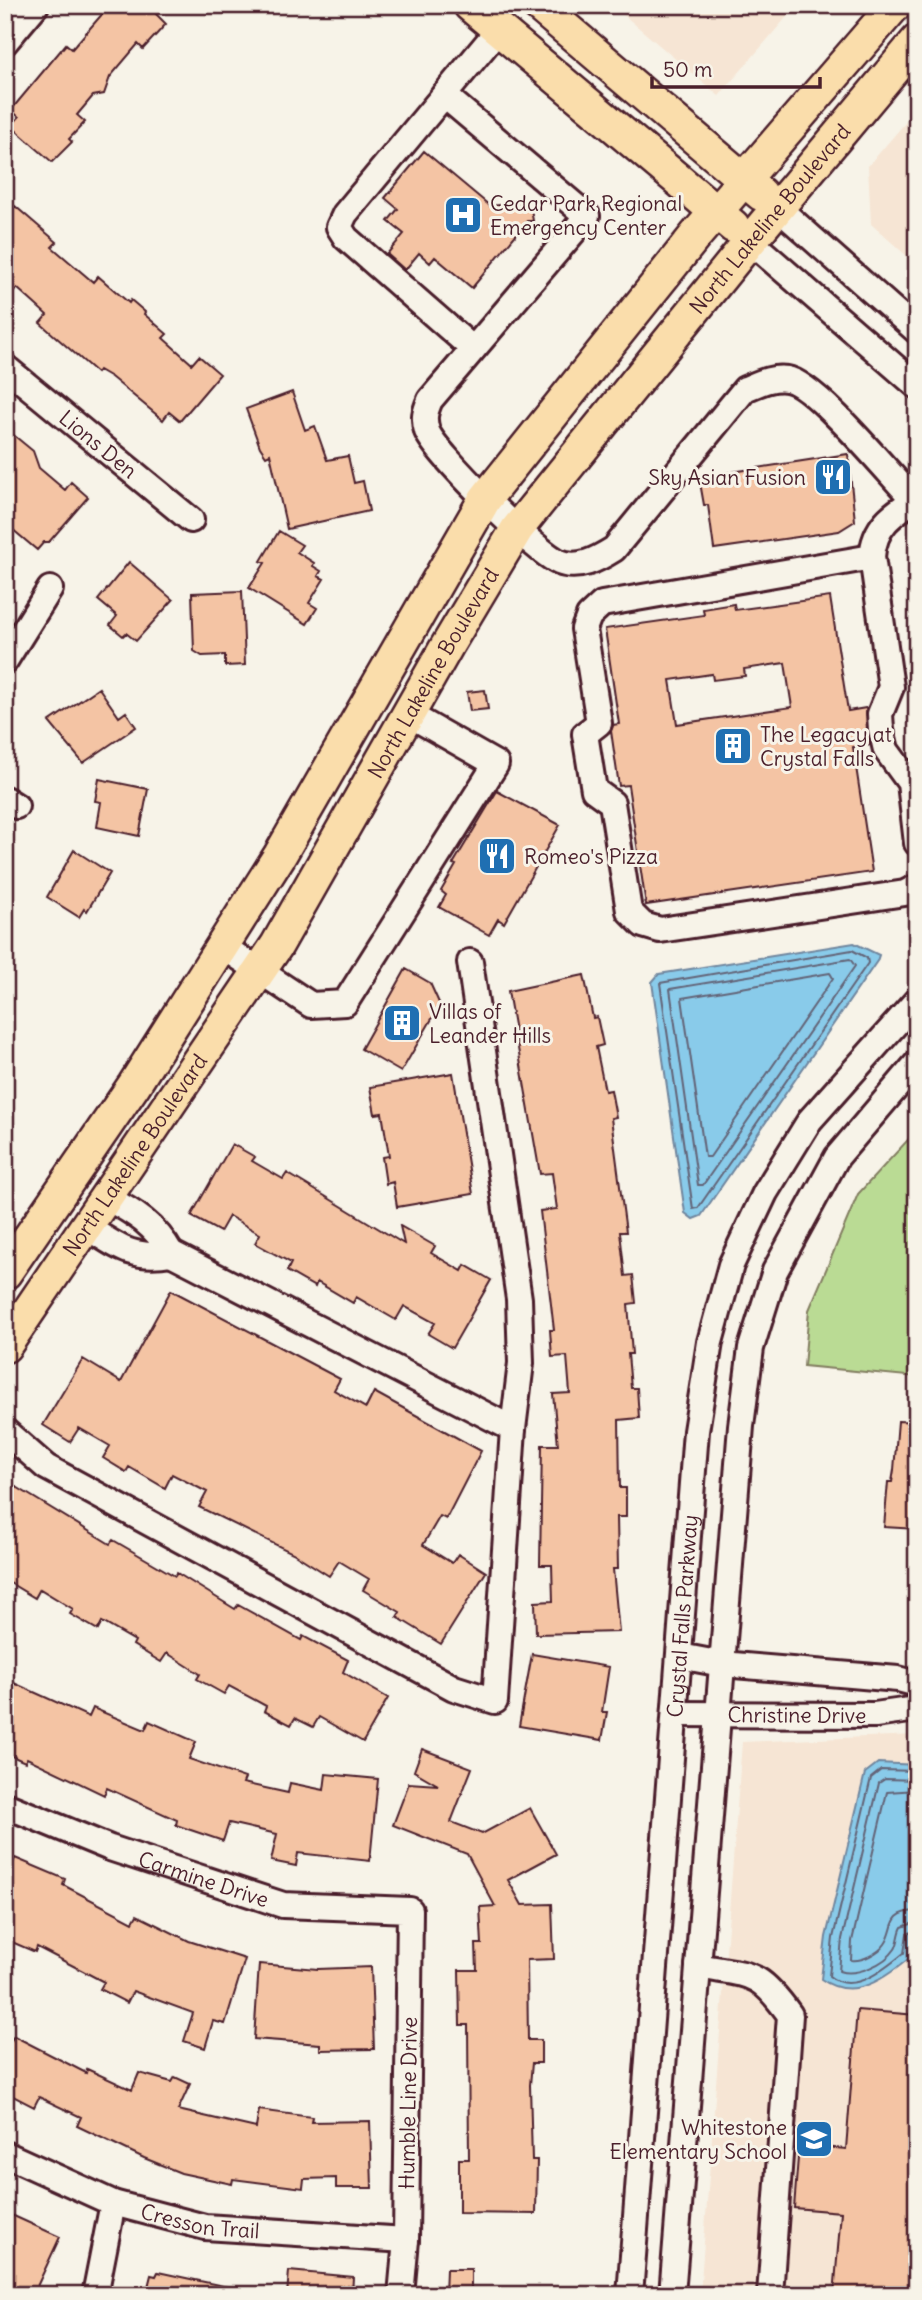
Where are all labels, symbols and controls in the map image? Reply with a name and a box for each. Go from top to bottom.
scale bar [652,46,820,90]
text: 50 m [663,56,712,83]
street label: North Lakeline Boulevard [683,118,856,319]
place label: Cedar Park Regional Emergency Center [490,190,682,241]
hospital icon: Cedar Park Regional Emergency Center [442,194,484,236]
street label: Lions Den [54,404,143,484]
restaurant icon: Sky Asian Fusion [812,456,854,498]
place label: Sky Asian Fusion [648,464,806,491]
street label: North Lakeline Boulevard [361,563,504,783]
place label: The Legacy at Crystal Falls [760,721,892,772]
building icon: The Legacy at Crystal Falls [712,725,754,767]
restaurant icon: Romeo's Pizza [476,835,518,877]
place label: Romeo's Pizza [524,843,658,870]
place label: Villas of Leander Hills [429,998,551,1049]
building icon: Villas of Leander Hills [381,1002,423,1044]
street label: North Lakeline Boulevard [57,1048,213,1261]
street label: Crystal Falls Parkway [661,1514,703,1718]
street label: Christine Drive [728,1701,866,1728]
street label: Carmine Drive [135,1845,272,1913]
street label: Humble Line Drive [393,2016,423,2190]
place label: Whitestone Elementary School [610,2114,787,2165]
school or university icon: Whitestone Elementary School [793,2118,835,2160]
street label: Cresson Trail [138,2197,260,2244]

